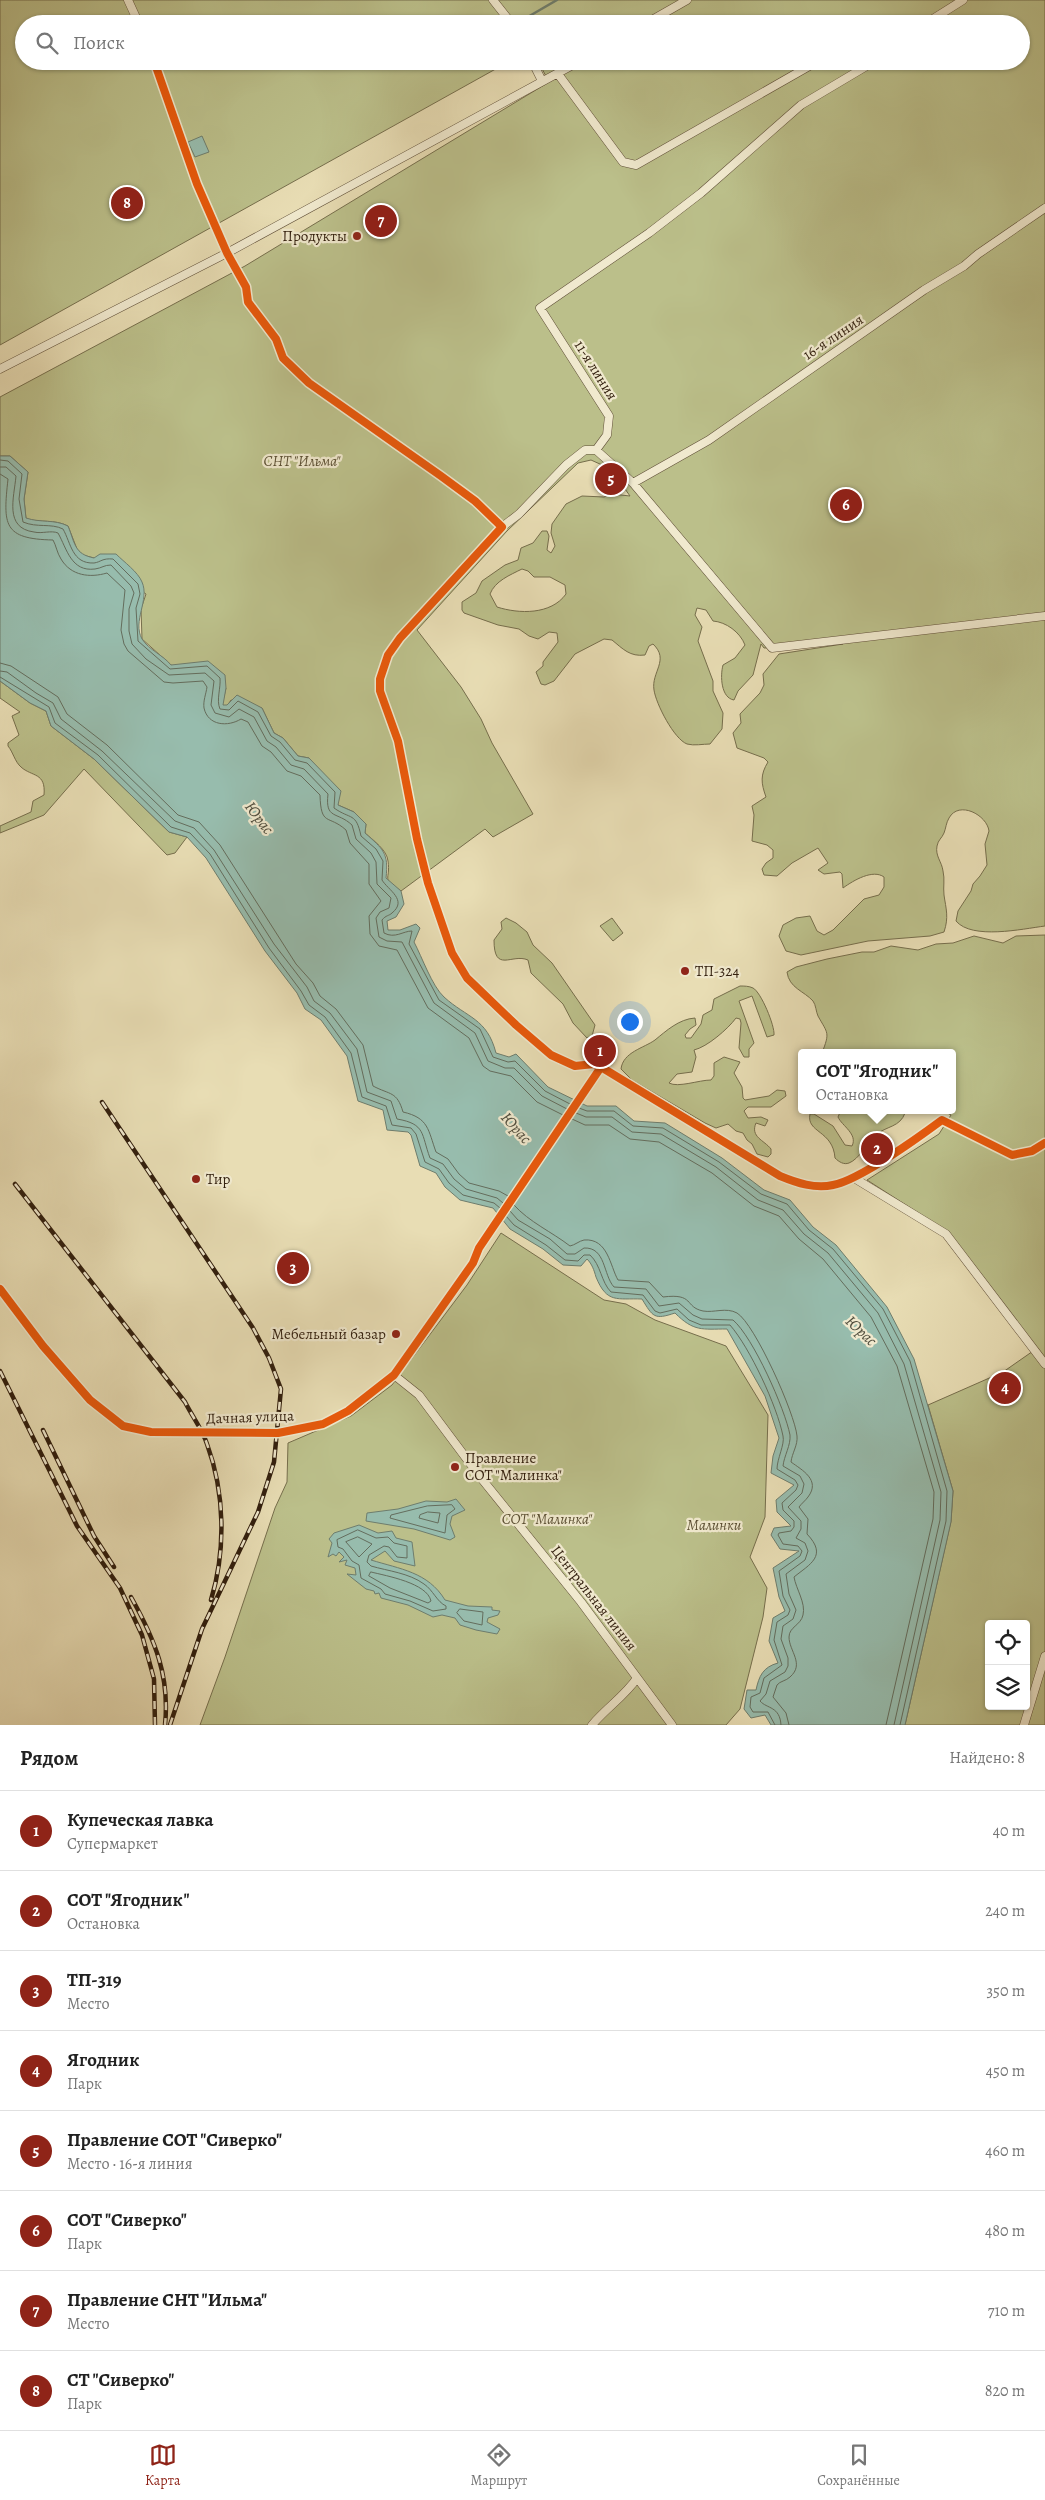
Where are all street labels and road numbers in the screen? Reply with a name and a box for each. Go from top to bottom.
street label: 16-я линия [799,310,867,364]
street label: 11-я линия [570,336,622,404]
street label: Дачная улица [206,1405,294,1429]
street label: Центральная линия [547,1541,641,1655]

